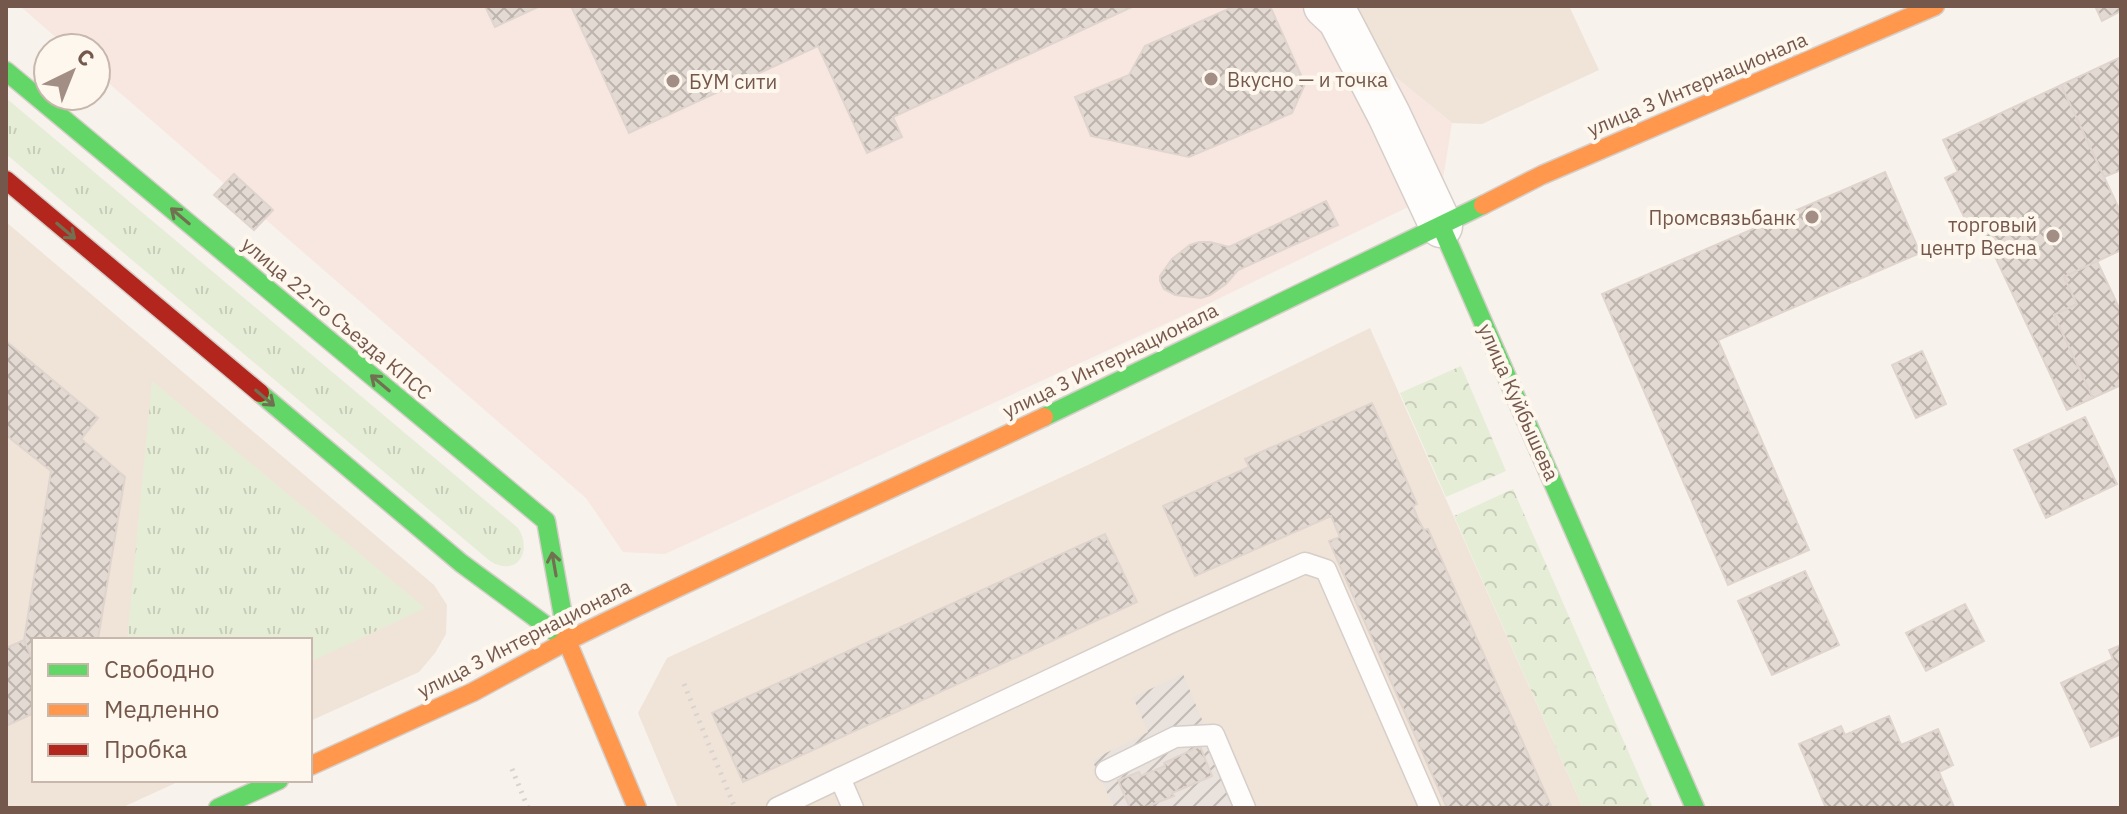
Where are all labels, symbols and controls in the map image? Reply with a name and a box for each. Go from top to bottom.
street label: улица 3 Интернационала [1583,25,1811,143]
north arrow [32,32,112,112]
text: С [71,42,101,72]
place label: Вкусно — и точка [1227,66,1388,93]
place label: БУМ сити [689,68,777,95]
marker: Вкусно — и точка [1202,70,1220,88]
marker: БУМ сити [664,72,682,90]
place label: Промсвязьбанк [1648,204,1796,231]
one-way arrow [170,207,191,225]
marker: Промсвязьбанк [1803,208,1821,226]
place label: торговый центр Весна [1920,211,2037,261]
one-way arrow [55,222,75,240]
marker: торговый центр Весна [2044,227,2062,245]
street label: улица 22-го Съезда КПСС [236,230,438,406]
street label: улица 3 Интернационала [998,296,1222,424]
street label: улица Куйбышева [1472,319,1566,485]
one-way arrow [370,374,391,392]
one-way arrow [254,389,274,407]
one-way arrow [545,552,560,577]
street label: улица 3 Интернационала [412,572,636,704]
legend [32,638,312,782]
text: Свободно [104,653,215,685]
text: Медленно [104,693,220,725]
text: Пробка [104,733,188,765]

